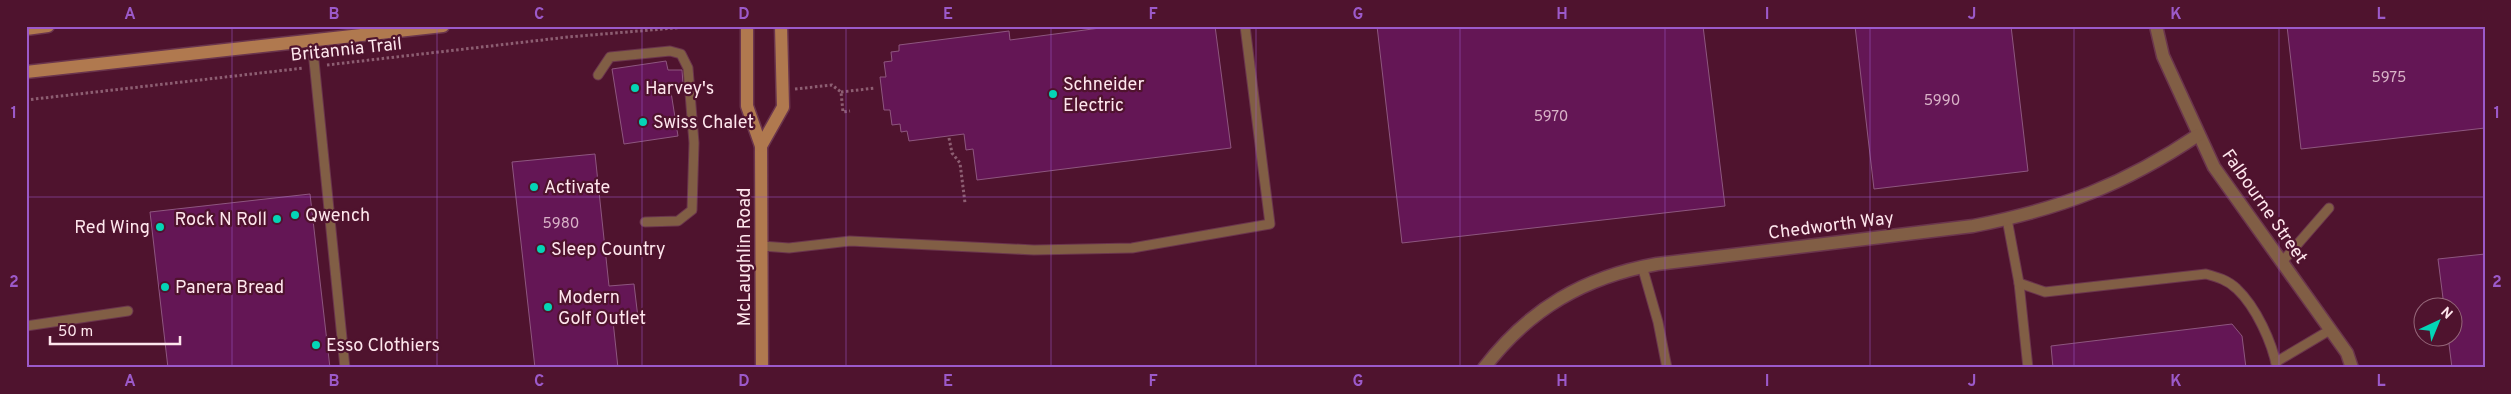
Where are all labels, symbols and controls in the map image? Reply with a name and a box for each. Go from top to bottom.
text: A [124,5,136,25]
text: B [328,5,340,25]
text: C [534,5,544,25]
text: D [738,5,750,25]
text: E [943,5,953,25]
text: F [1148,5,1158,25]
text: G [1353,5,1363,25]
text: H [1556,5,1568,25]
text: I [1765,5,1769,25]
text: J [1968,5,1976,25]
text: K [2170,5,2182,25]
text: L [2376,5,2386,25]
street label: Britannia Trail [289,33,403,68]
house number: 5975 [2372,69,2406,88]
place label: Schneider Electric [1063,74,1144,118]
place label: Harvey's [645,78,714,101]
marker: Harvey's [629,82,641,94]
marker: Schneider Electric [1047,88,1059,100]
house number: 5990 [1924,92,1960,111]
text: 1 [11,104,17,124]
text: 1 [2494,104,2500,124]
house number: 5970 [1534,108,1568,127]
place label: Swiss Chalet [653,112,754,135]
marker: Swiss Chalet [637,116,649,128]
street label: Falbourne Street [2216,145,2312,268]
place label: Activate [544,177,610,200]
marker: Activate [528,181,540,193]
street label: McLaughlin Road [734,188,757,326]
place label: Qwench [305,205,370,228]
street label: Chedworth Way [1767,207,1895,246]
place label: Rock N Roll [174,209,267,232]
marker: Qwench [289,209,301,221]
marker: Rock N Roll [271,213,283,225]
house number: 5980 [543,215,579,234]
place label: Red Wing [74,217,150,240]
marker: Red Wing [154,221,166,233]
place label: Sleep Country [551,239,665,262]
marker: Sleep Country [535,243,547,255]
text: 2 [9,273,19,293]
text: 2 [2492,273,2502,293]
place label: Panera Bread [175,277,284,300]
marker: Panera Bread [159,281,171,293]
place label: Modern Golf Outlet [558,287,646,331]
north arrow [2414,296,2464,346]
marker: Modern Golf Outlet [542,301,554,313]
text: N [2436,304,2456,323]
scale bar [50,314,180,346]
text: 50 m [58,323,93,342]
place label: Esso Clothiers [326,335,440,358]
marker: Esso Clothiers [310,339,322,351]
text: A [124,372,136,392]
text: B [328,372,340,392]
text: C [534,372,544,392]
text: D [738,372,750,392]
text: E [943,372,953,392]
text: F [1148,372,1158,392]
text: G [1353,372,1363,392]
text: H [1556,372,1568,392]
text: I [1765,372,1769,392]
text: J [1968,372,1976,392]
text: K [2170,372,2182,392]
text: L [2376,372,2386,392]

